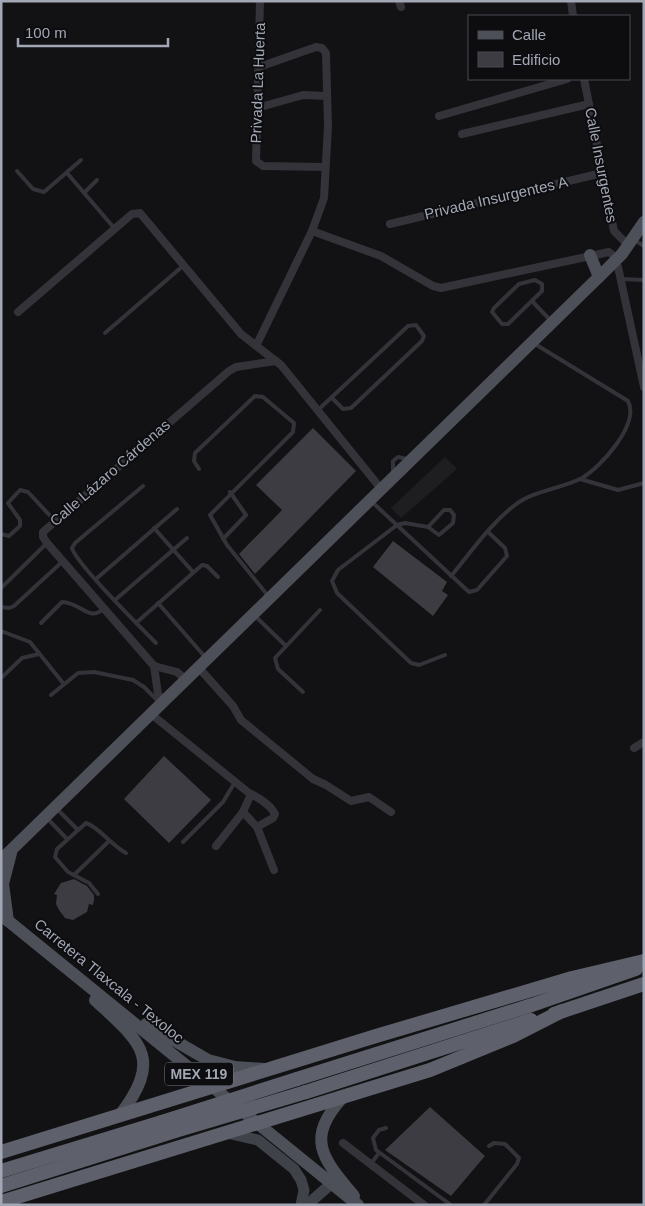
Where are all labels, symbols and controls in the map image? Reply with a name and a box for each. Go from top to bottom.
scale bar [18,15,168,47]
legend [468,15,630,80]
street label: Privada La Huerta [247,22,268,144]
text: 100 m [25,24,67,41]
text: Calle [512,26,546,43]
text: Edificio [512,51,560,68]
street label: Calle Insurgentes [582,106,621,224]
street label: Privada Insurgentes A [422,173,569,222]
street label: Calle Lázaro Cárdenas [46,416,173,529]
street label: Carretera Tlaxcala - Texoloc [31,915,188,1046]
road number: MEX 119 [165,1062,233,1086]

